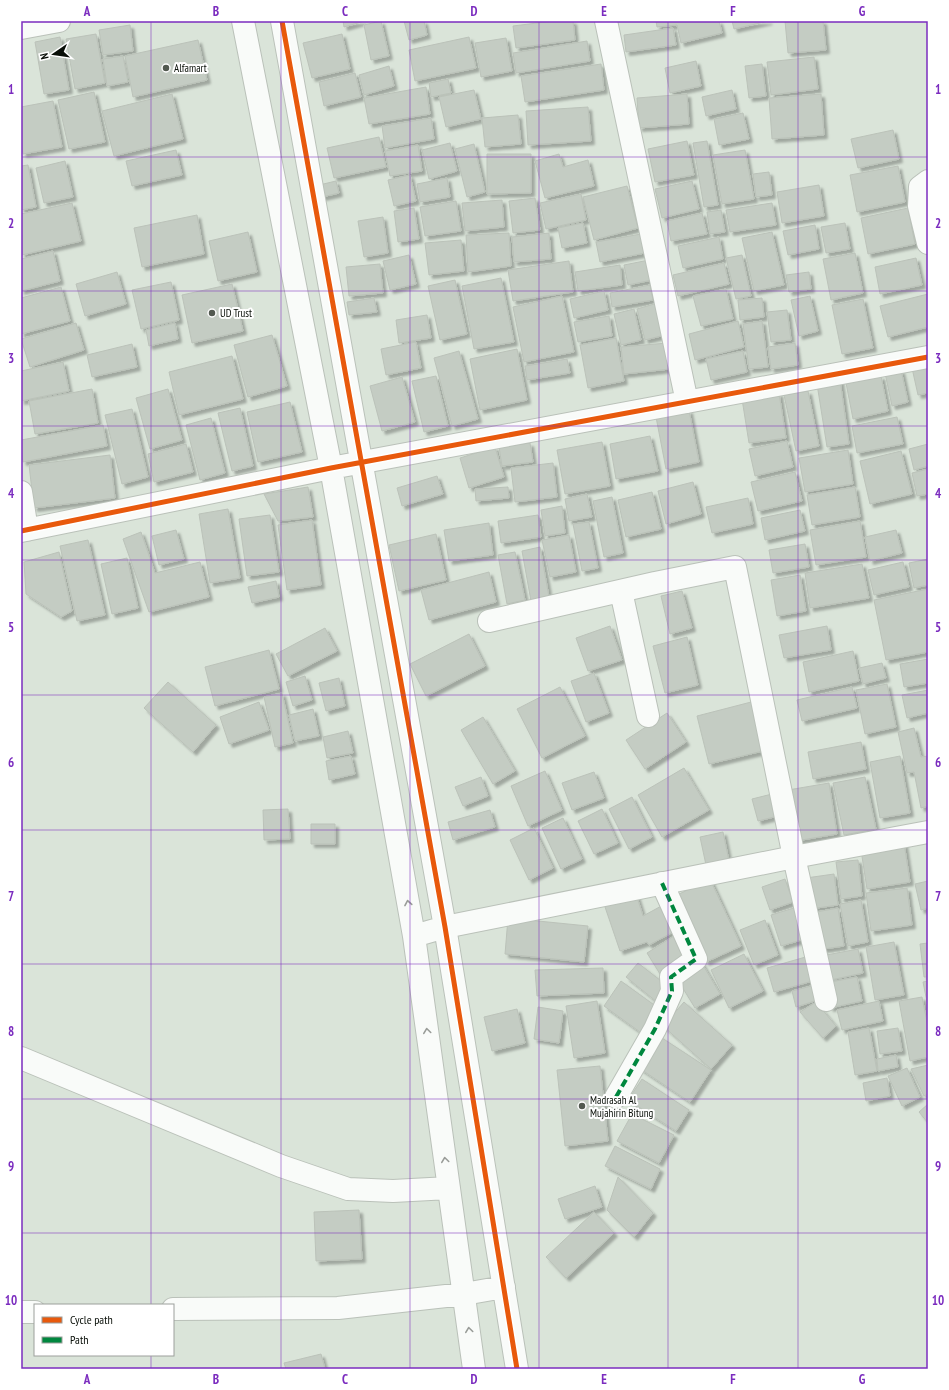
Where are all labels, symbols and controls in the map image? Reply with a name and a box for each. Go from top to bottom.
text: A [83,3,91,20]
text: B [213,3,219,20]
text: C [342,3,348,20]
text: D [471,3,478,20]
text: E [601,3,607,20]
text: F [730,3,736,20]
text: G [859,3,866,20]
north arrow [34,34,74,74]
text: N [37,52,52,61]
place label: Alfamart [174,61,207,75]
marker: Alfamart [161,63,171,73]
text: 1 [8,81,14,98]
text: 1 [935,81,941,98]
text: 2 [8,215,14,232]
text: 2 [935,215,941,232]
place label: UD Trust [220,306,252,320]
marker: UD Trust [207,308,217,318]
text: 3 [8,350,14,367]
text: 3 [935,350,941,367]
text: 4 [8,485,15,502]
text: 4 [935,485,942,502]
text: 5 [8,619,14,636]
text: 5 [935,619,941,636]
text: 6 [8,754,14,771]
text: 6 [935,754,941,771]
text: 7 [8,888,14,905]
text: 7 [935,888,941,905]
one-way arrow [404,900,413,906]
text: 8 [8,1023,14,1040]
text: 8 [935,1023,941,1040]
one-way arrow [423,1028,432,1034]
place label: Madrasah Al Mujahirin Bitung [590,1093,654,1120]
marker: Madrasah Al Mujahirin Bitung [577,1101,587,1111]
one-way arrow [441,1157,450,1163]
text: 9 [8,1158,14,1175]
text: 9 [935,1158,941,1175]
text: 10 [5,1292,17,1309]
text: 10 [932,1292,944,1309]
legend [34,1304,174,1356]
text: Cycle path [70,1312,113,1327]
one-way arrow [465,1327,474,1333]
text: Path [70,1332,88,1347]
text: A [83,1371,91,1388]
text: B [213,1371,219,1388]
text: C [342,1371,348,1388]
text: D [471,1371,478,1388]
text: E [601,1371,607,1388]
text: F [730,1371,736,1388]
text: G [859,1371,866,1388]

